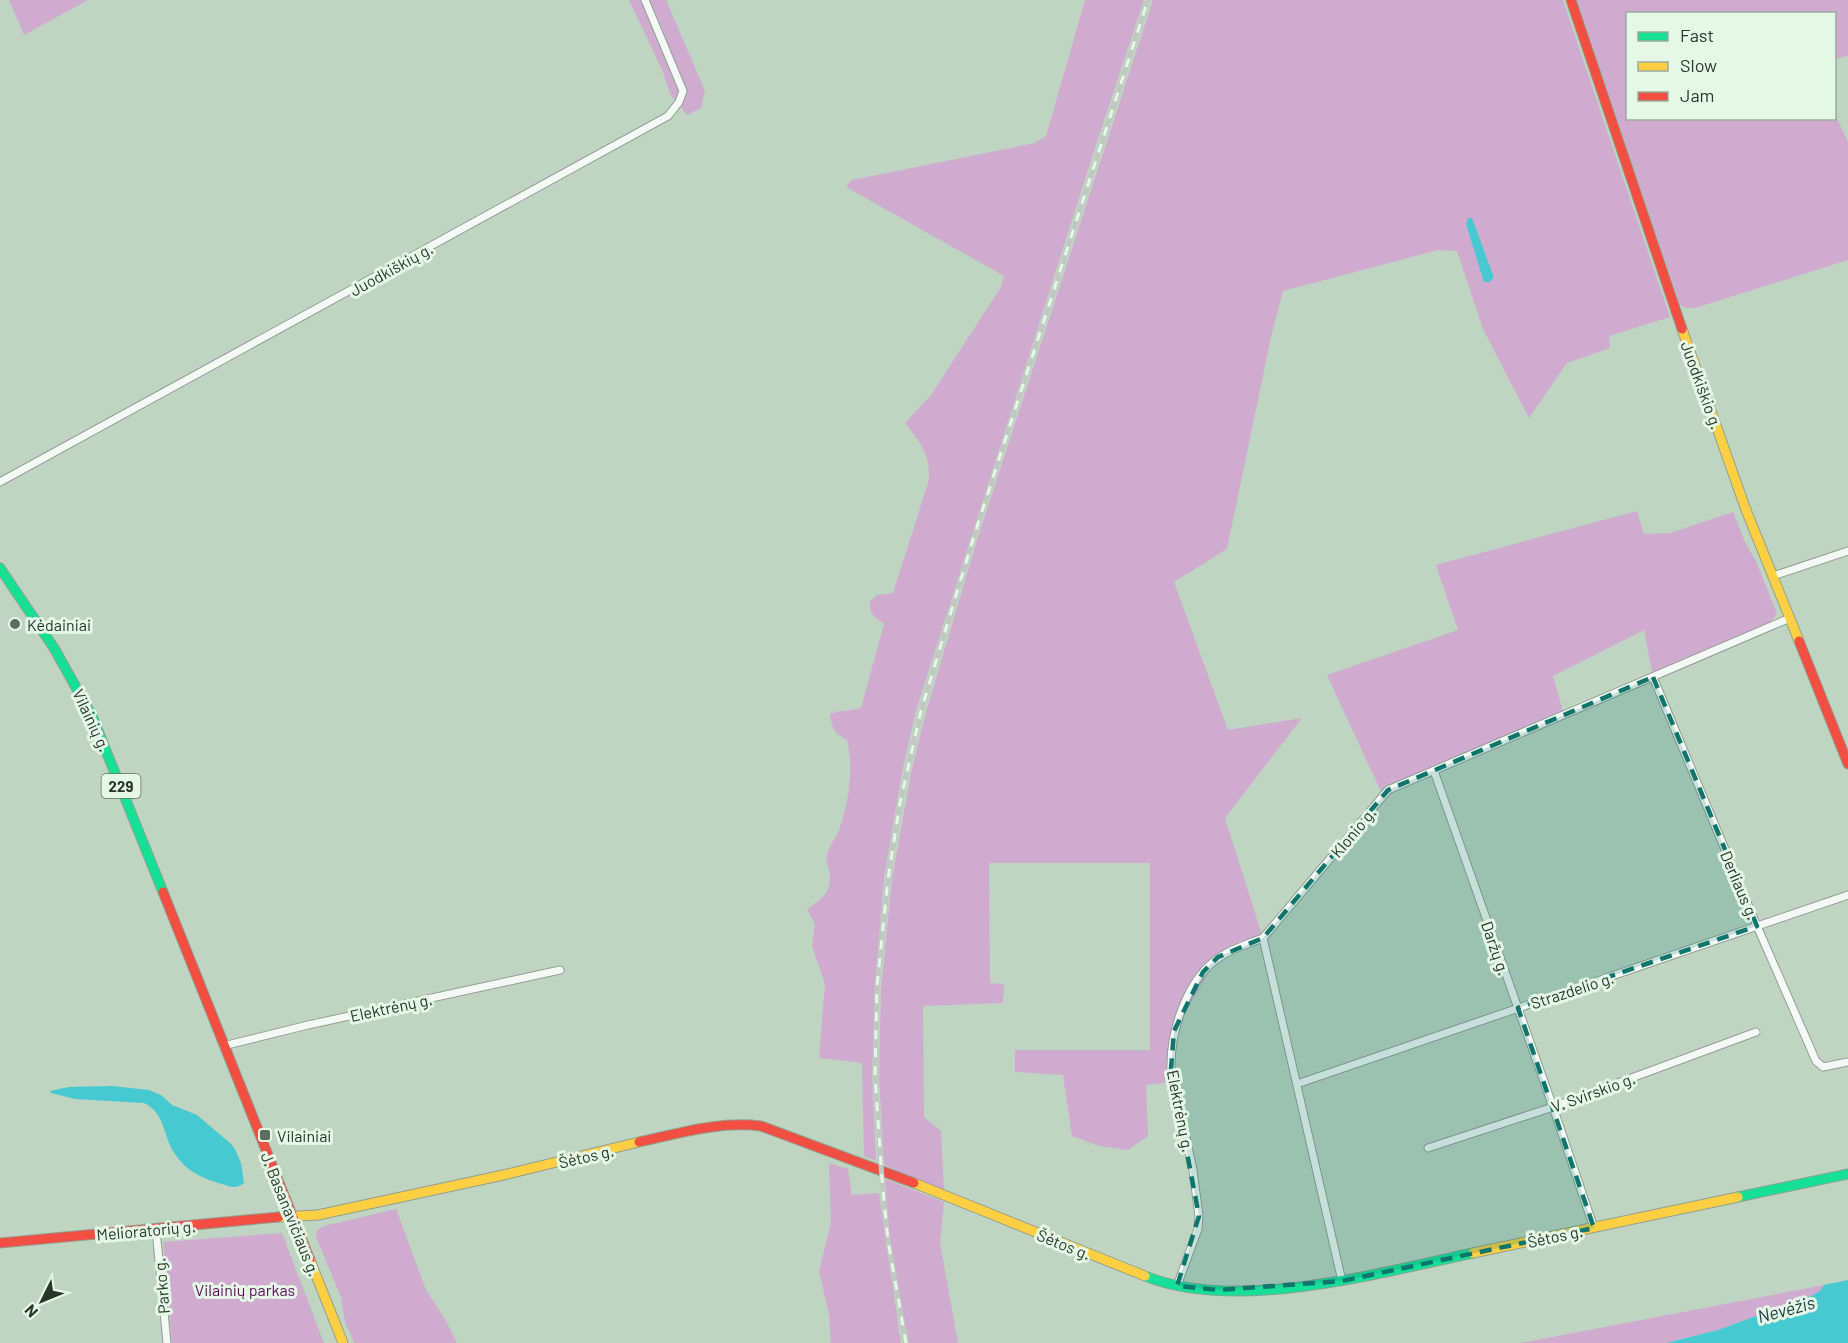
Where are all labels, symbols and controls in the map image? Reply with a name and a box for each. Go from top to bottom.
legend [1626,12,1836,120]
text: Fast [1680,24,1714,46]
text: Slow [1680,54,1717,76]
text: Jam [1680,84,1714,106]
street label: Juodkiškių g. [346,238,436,300]
street label: Juodkiškio g. [1677,338,1727,432]
place label: Kėdainiai [27,615,91,634]
marker: Kėdainiai [8,617,22,631]
street label: Vilainių g. [69,686,115,754]
road number: 229 [102,774,140,798]
street label: Klonio g. [1326,803,1380,861]
street label: Derliaus g. [1717,848,1763,922]
street label: Daržų g. [1478,919,1514,977]
street label: Strazdelio g. [1528,968,1616,1012]
street label: Elektrėnų g. [348,989,434,1025]
street label: Elektrėnų g. [1164,1068,1198,1154]
street label: V. Svirskio g. [1549,1068,1637,1116]
place label: Vilainiai [277,1126,331,1145]
marker: Vilainiai [258,1128,272,1142]
street label: Šėtos g. [557,1140,615,1172]
street label: J. Basanavičiaus g. [257,1149,325,1279]
street label: Melioratorių g. [96,1216,196,1244]
street label: Šėtos g. [1526,1221,1584,1251]
street label: Šėtos g. [1034,1225,1094,1263]
street label: Parko g. [149,1257,173,1315]
north arrow [12,1271,72,1331]
park label: Vilainių parkas [195,1280,295,1299]
water label: Nevėžis [1755,1291,1817,1327]
text: N [20,1301,41,1322]

